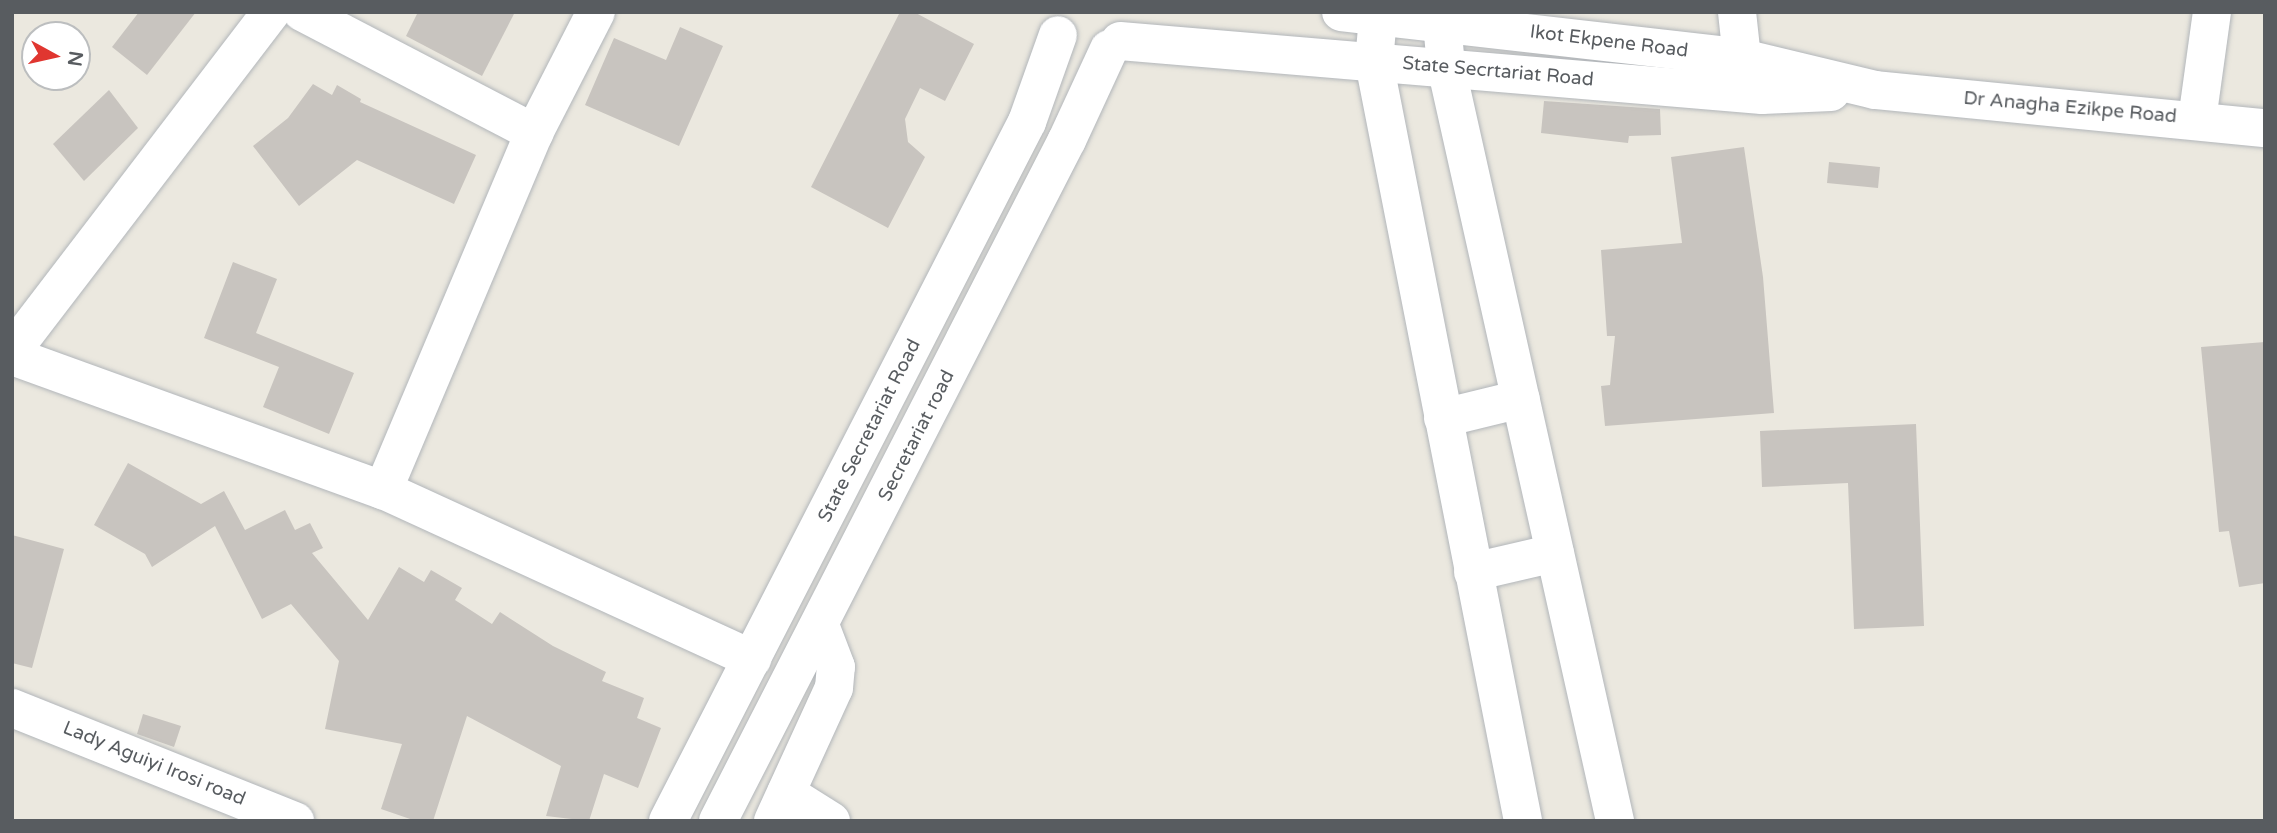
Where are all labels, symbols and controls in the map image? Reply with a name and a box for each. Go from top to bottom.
north arrow [21,21,91,91]
street label: Ikot Ekpene Road [1529,21,1689,63]
text: N [63,50,87,68]
street label: State Secrtariat Road [1401,52,1595,92]
street label: Dr Anagha Ezikpe Road [1962,87,2178,129]
street label: State Secretariat Road [814,336,926,526]
street label: Secretariat road [874,367,960,505]
street label: Lady Aguiyi Irosi road [59,717,249,811]

